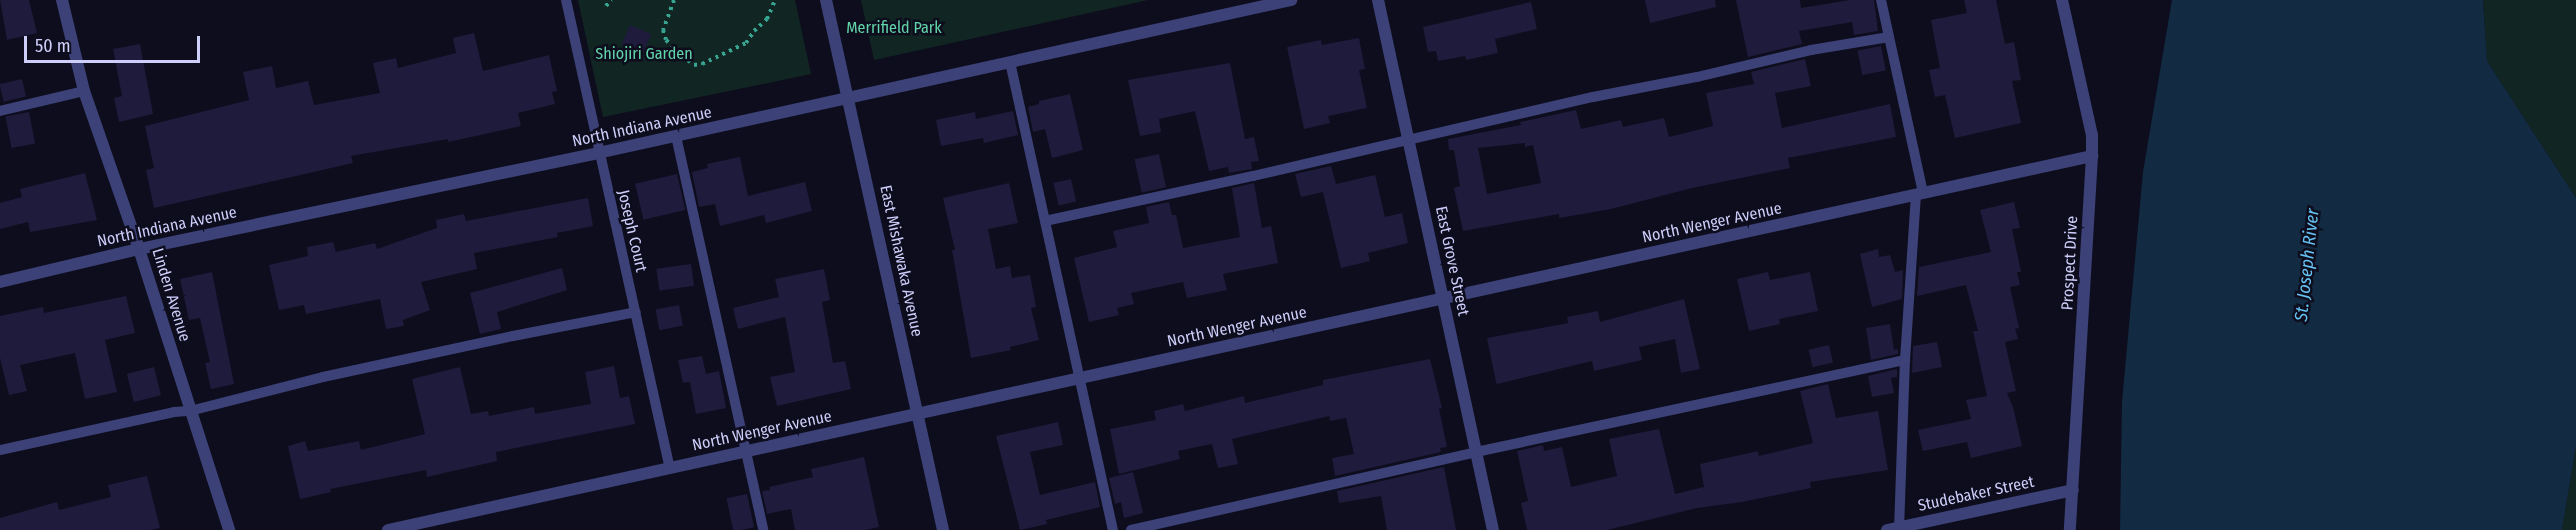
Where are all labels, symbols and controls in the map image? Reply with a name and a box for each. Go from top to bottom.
park label: Merrifield Park [846,18,942,38]
scale bar [27,24,202,62]
text: 50 m [35,35,71,57]
park label: Shiojiri Garden [595,44,693,64]
street label: North Indiana Avenue [570,103,714,151]
street label: East Mishawaka Avenue [876,184,926,338]
street label: Joseph Court [613,188,651,274]
street label: North Wenger Avenue [1641,199,1783,247]
street label: North Indiana Avenue [95,203,239,251]
street label: East Grove Street [1431,204,1473,318]
water label: St. Joseph River [2290,207,2324,323]
street label: Prospect Drive [2058,215,2082,311]
street label: Linden Avenue [148,246,194,344]
street label: North Wenger Avenue [1166,303,1308,351]
street label: North Wenger Avenue [691,407,833,455]
street label: Studebaker Street [1916,472,2036,516]

